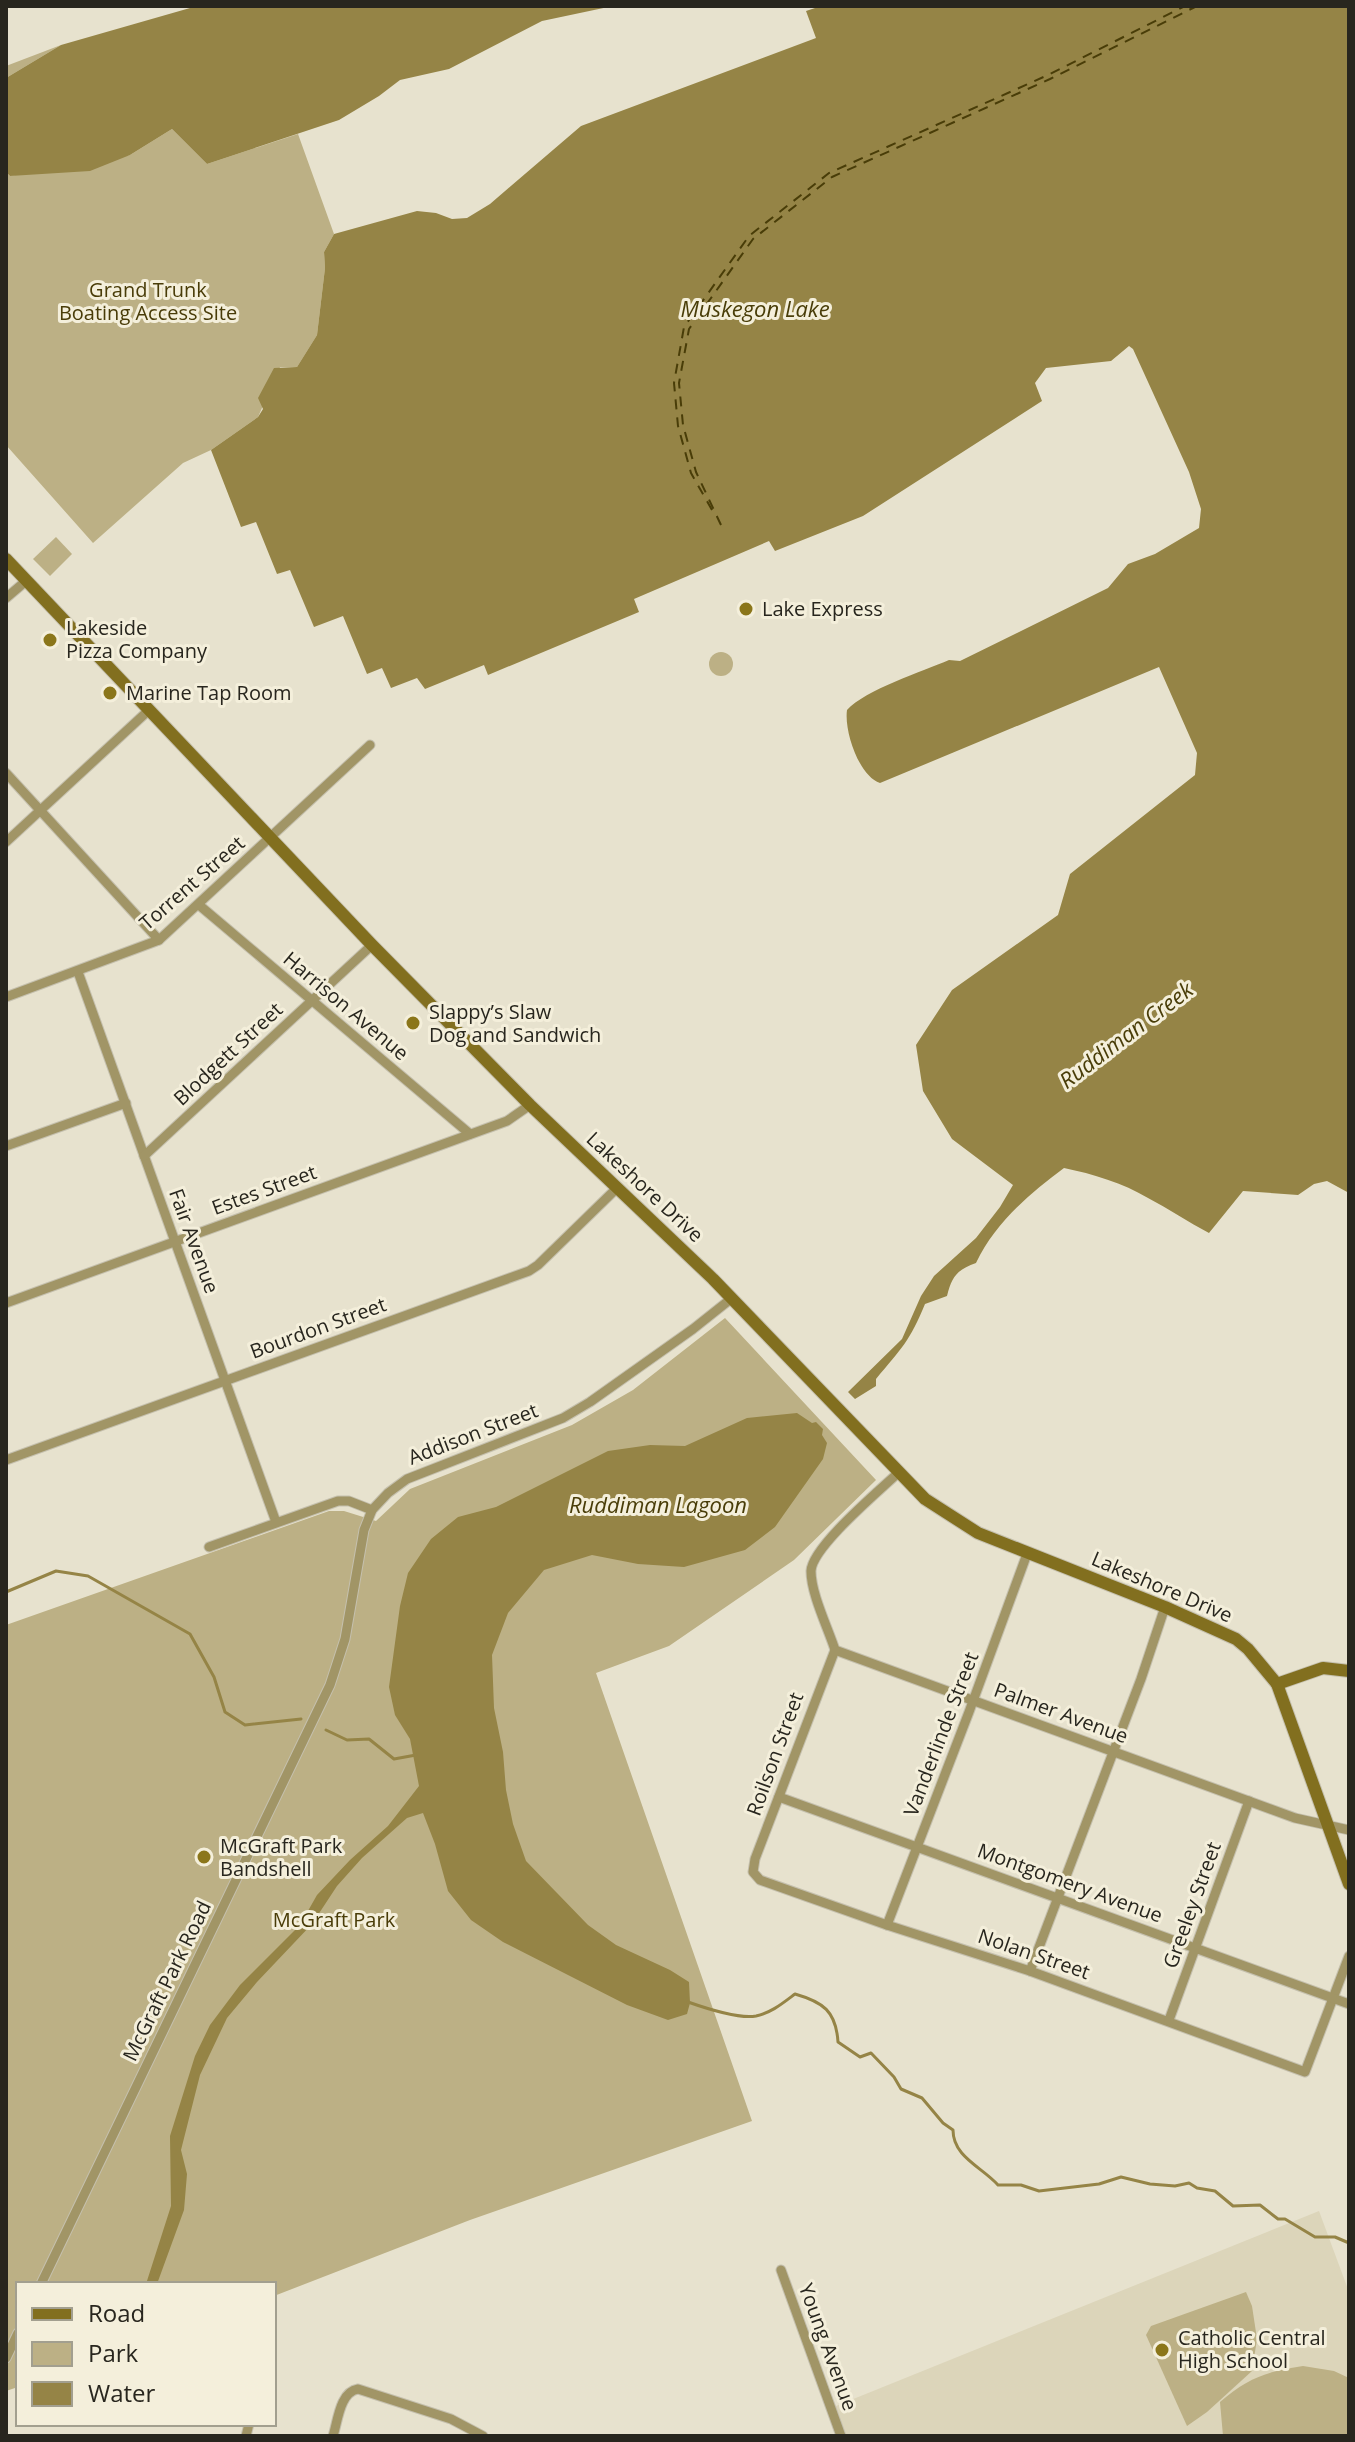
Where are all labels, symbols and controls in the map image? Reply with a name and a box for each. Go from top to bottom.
park label: Grand Trunk Boating Access Site [59,276,237,326]
water label: Muskegon Lake [680,293,830,323]
place label: Lake Express [762,595,883,622]
marker: Lake Express [737,600,755,618]
place label: Lakeside Pizza Company [66,614,208,664]
marker: Lakeside Pizza Company [41,631,59,649]
place label: Marine Tap Room [126,679,292,706]
marker: Marine Tap Room [101,684,119,702]
street label: Torrent Street [133,829,250,936]
street label: Harrison Avenue [278,945,415,1066]
water label: Ruddiman Creek [1052,973,1200,1094]
street label: Blodgett Street [167,996,288,1111]
place label: Slappy’s Slaw Dog and Sandwich [429,998,601,1048]
marker: Slappy’s Slaw Dog and Sandwich [404,1014,422,1032]
street label: Lakeshore Drive [581,1125,710,1248]
street label: Estes Street [208,1158,320,1221]
street label: Fair Avenue [163,1185,226,1297]
street label: Bourdon Street [246,1290,390,1365]
street label: Addison Street [404,1396,542,1471]
water label: Ruddiman Lagoon [569,1489,747,1519]
street label: Lakeshore Drive [1088,1545,1237,1628]
street label: Vanderlinde Street [897,1648,984,1820]
street label: Palmer Avenue [990,1676,1132,1749]
street label: Roilson Street [740,1688,809,1819]
place label: McGraft Park Bandshell [220,1832,343,1882]
street label: Montgomery Avenue [974,1836,1166,1929]
street label: Greeley Street [1156,1838,1227,1972]
marker: McGraft Park Bandshell [195,1848,213,1866]
street label: McGraft Park Road [116,1896,217,2065]
park label: McGraft Park [273,1906,396,1933]
street label: Nolan Street [975,1922,1094,1985]
street label: Young Avenue [793,2280,864,2414]
legend [16,2282,276,2426]
text: Road [88,2296,145,2329]
place label: Catholic Central High School [1178,2324,1326,2374]
text: Park [88,2336,139,2369]
marker: Catholic Central High School [1153,2341,1171,2359]
text: Water [88,2376,156,2409]

